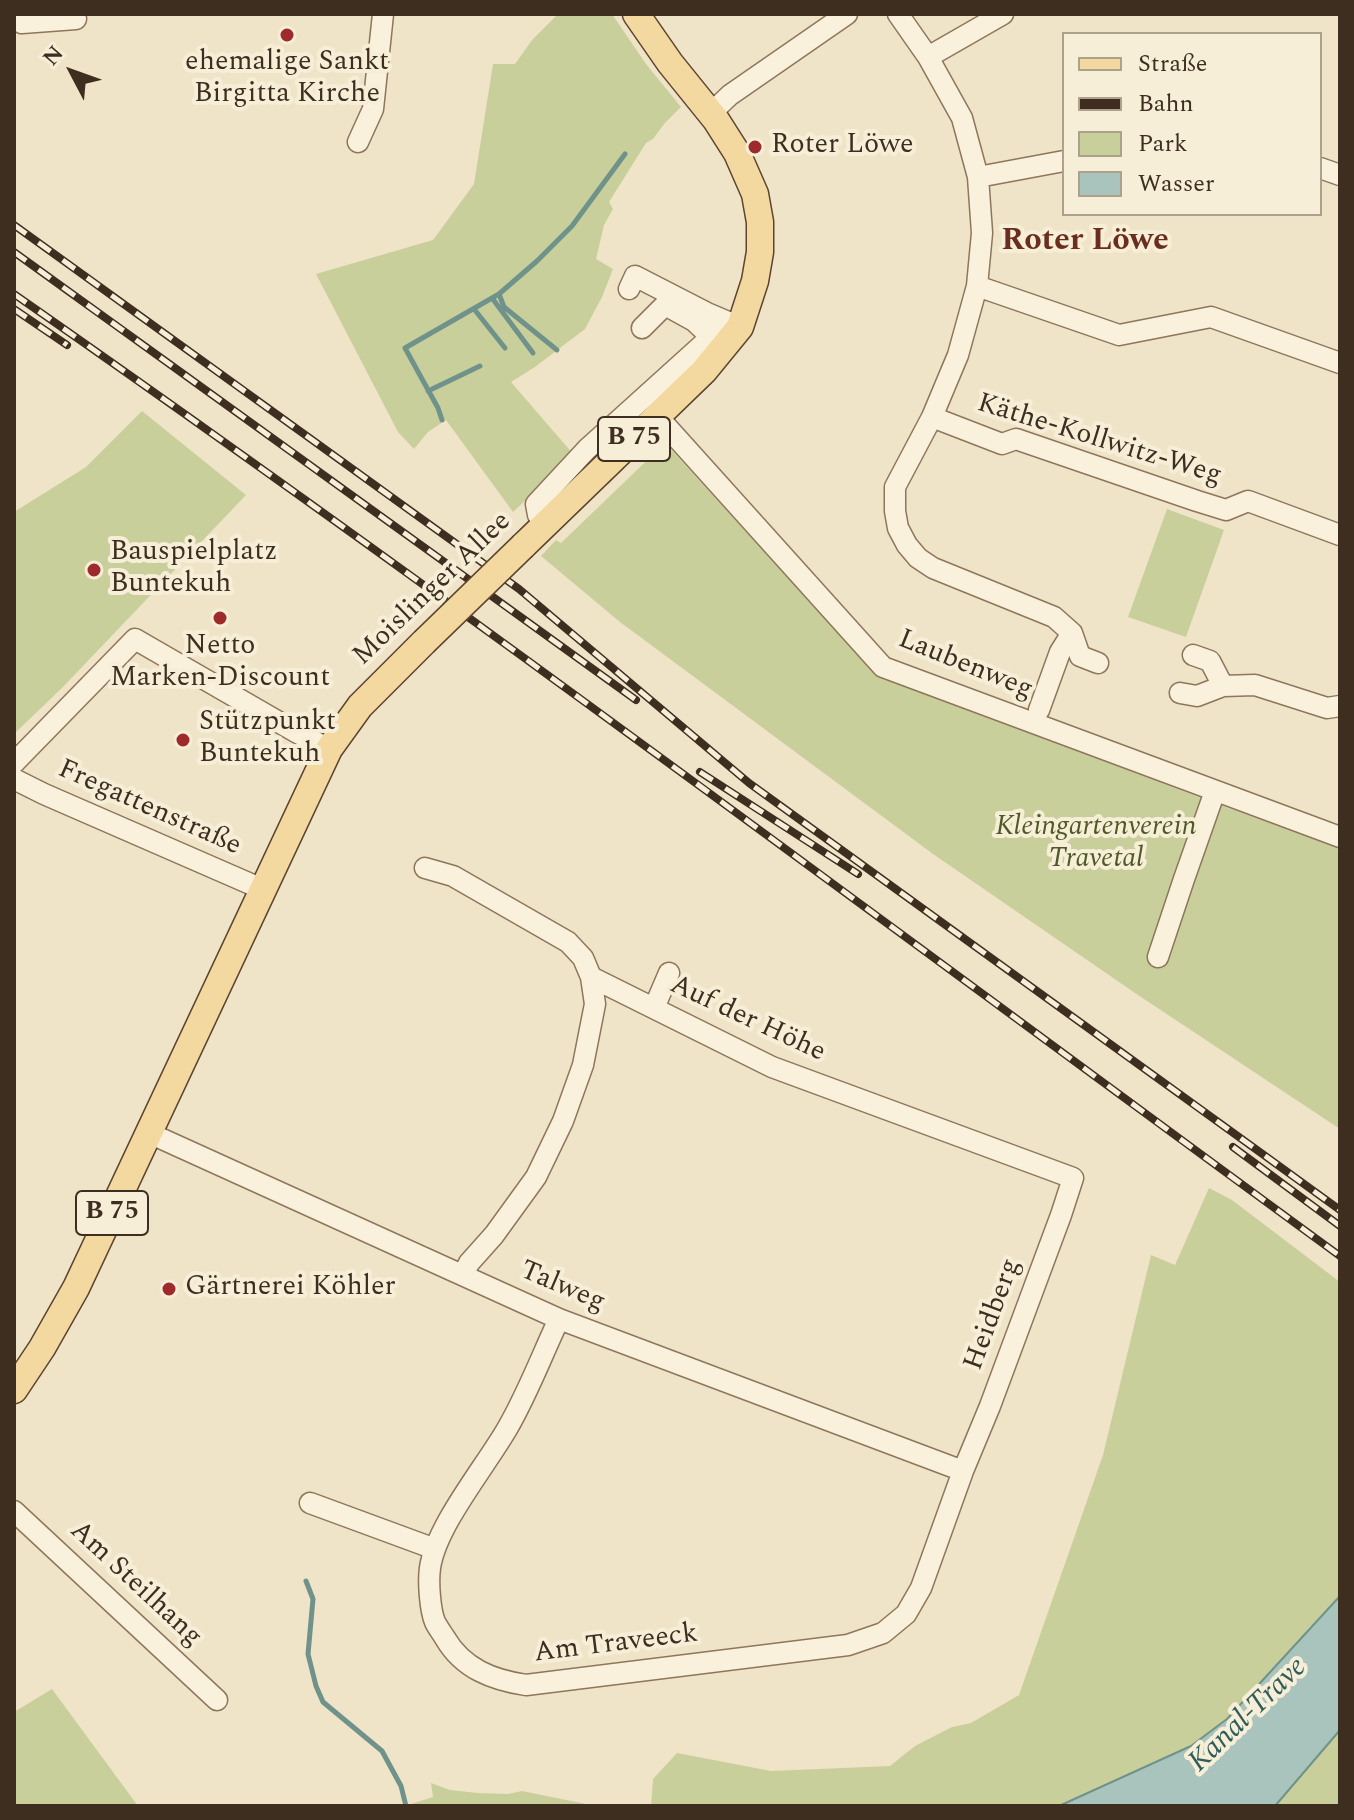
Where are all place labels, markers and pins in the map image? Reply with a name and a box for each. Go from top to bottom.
marker: ehemalige Sankt Birgitta Kirche [278,26,296,44]
place label: ehemalige Sankt Birgitta Kirche [185,47,389,113]
place label: Roter Löwe [771,130,914,164]
marker: Roter Löwe [746,138,764,156]
place label: Bauspielplatz Buntekuh [110,537,278,603]
marker: Bauspielplatz Buntekuh [85,561,103,579]
marker: Netto Marken-Discount [211,609,229,627]
place label: Netto Marken-Discount [110,631,330,697]
place label: Stützpunkt Buntekuh [199,707,336,773]
marker: Stützpunkt Buntekuh [174,731,192,749]
place label: Gärtnerei Köhler [185,1272,396,1306]
marker: Gärtnerei Köhler [160,1280,178,1298]

